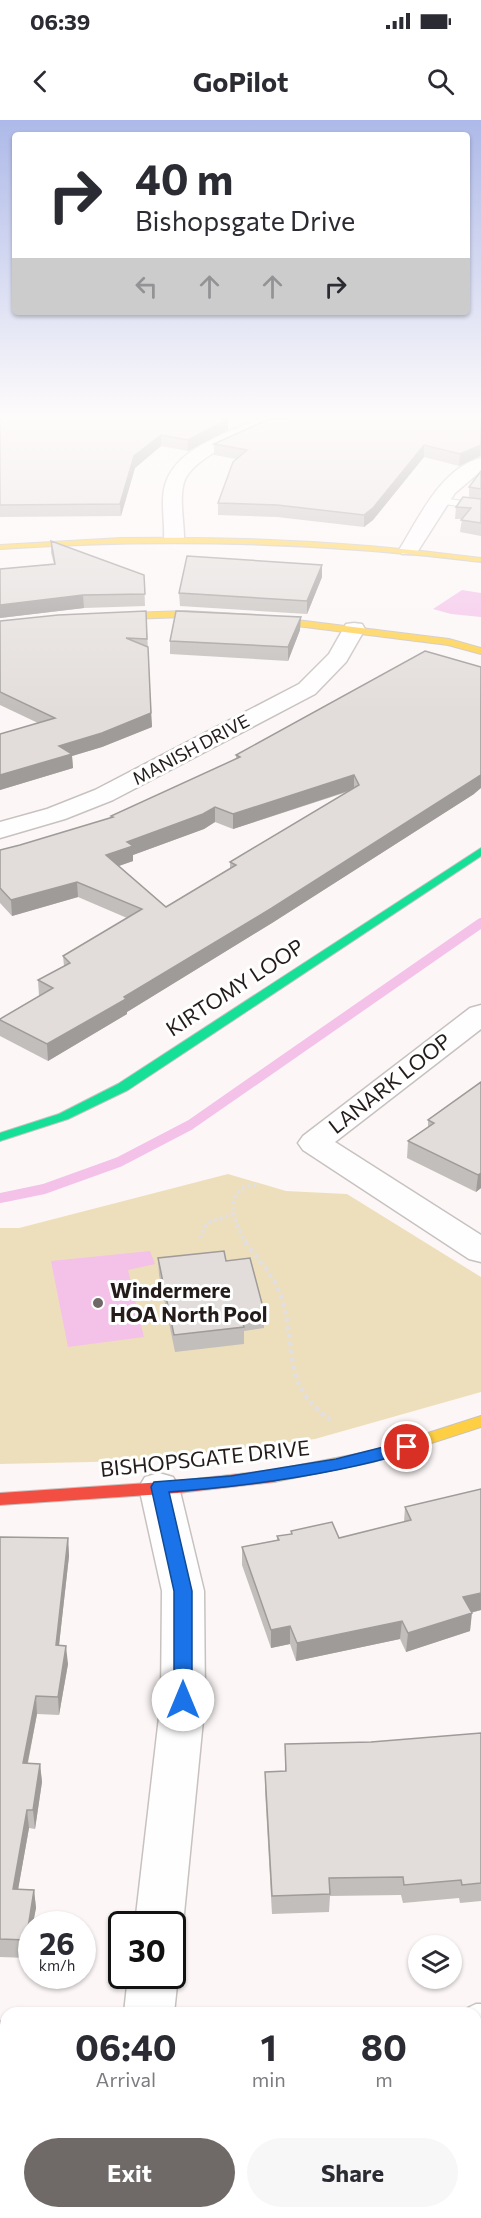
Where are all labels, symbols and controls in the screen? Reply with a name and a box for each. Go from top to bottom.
text: 06:39 [30,8,90,35]
icon: back [24,65,57,98]
text: GoPilot [193,65,288,98]
icon: search [424,65,457,98]
text: 40 m [135,152,233,204]
icon: right [36,156,114,234]
text: Bishopsgate Drive [135,204,355,237]
icon: left [130,270,163,303]
icon: ahead [193,270,226,303]
icon: ahead [256,270,289,303]
icon: right [319,270,352,303]
street label: MANISH DRIVE [128,709,253,789]
street label: KIRTOMY LOOP [161,933,308,1041]
street label: LANARK LOOP [323,1027,455,1138]
place label: Windermere HOA North Pool [110,1277,267,1326]
marker: Windermere HOA North Pool [91,1296,105,1310]
pin [381,1421,432,1472]
icon: arrive [390,1430,423,1463]
street label: BISHOPSGATE DRIVE [99,1434,311,1481]
position arrow [151,1668,215,1732]
speed limit sign: 30 [108,1911,186,1989]
text: 26 [39,1924,75,1961]
map controls [408,1935,462,1989]
button: layers [408,1935,462,1989]
text: km/h [39,1956,75,1974]
text: 06:40 [75,2024,177,2068]
text: 1 [261,2024,277,2068]
text: 80 [361,2024,407,2068]
text: Arrival [96,2067,156,2091]
text: min [252,2067,286,2091]
text: m [375,2067,393,2091]
button: Exit [24,2138,235,2207]
button: Share [247,2138,458,2207]

